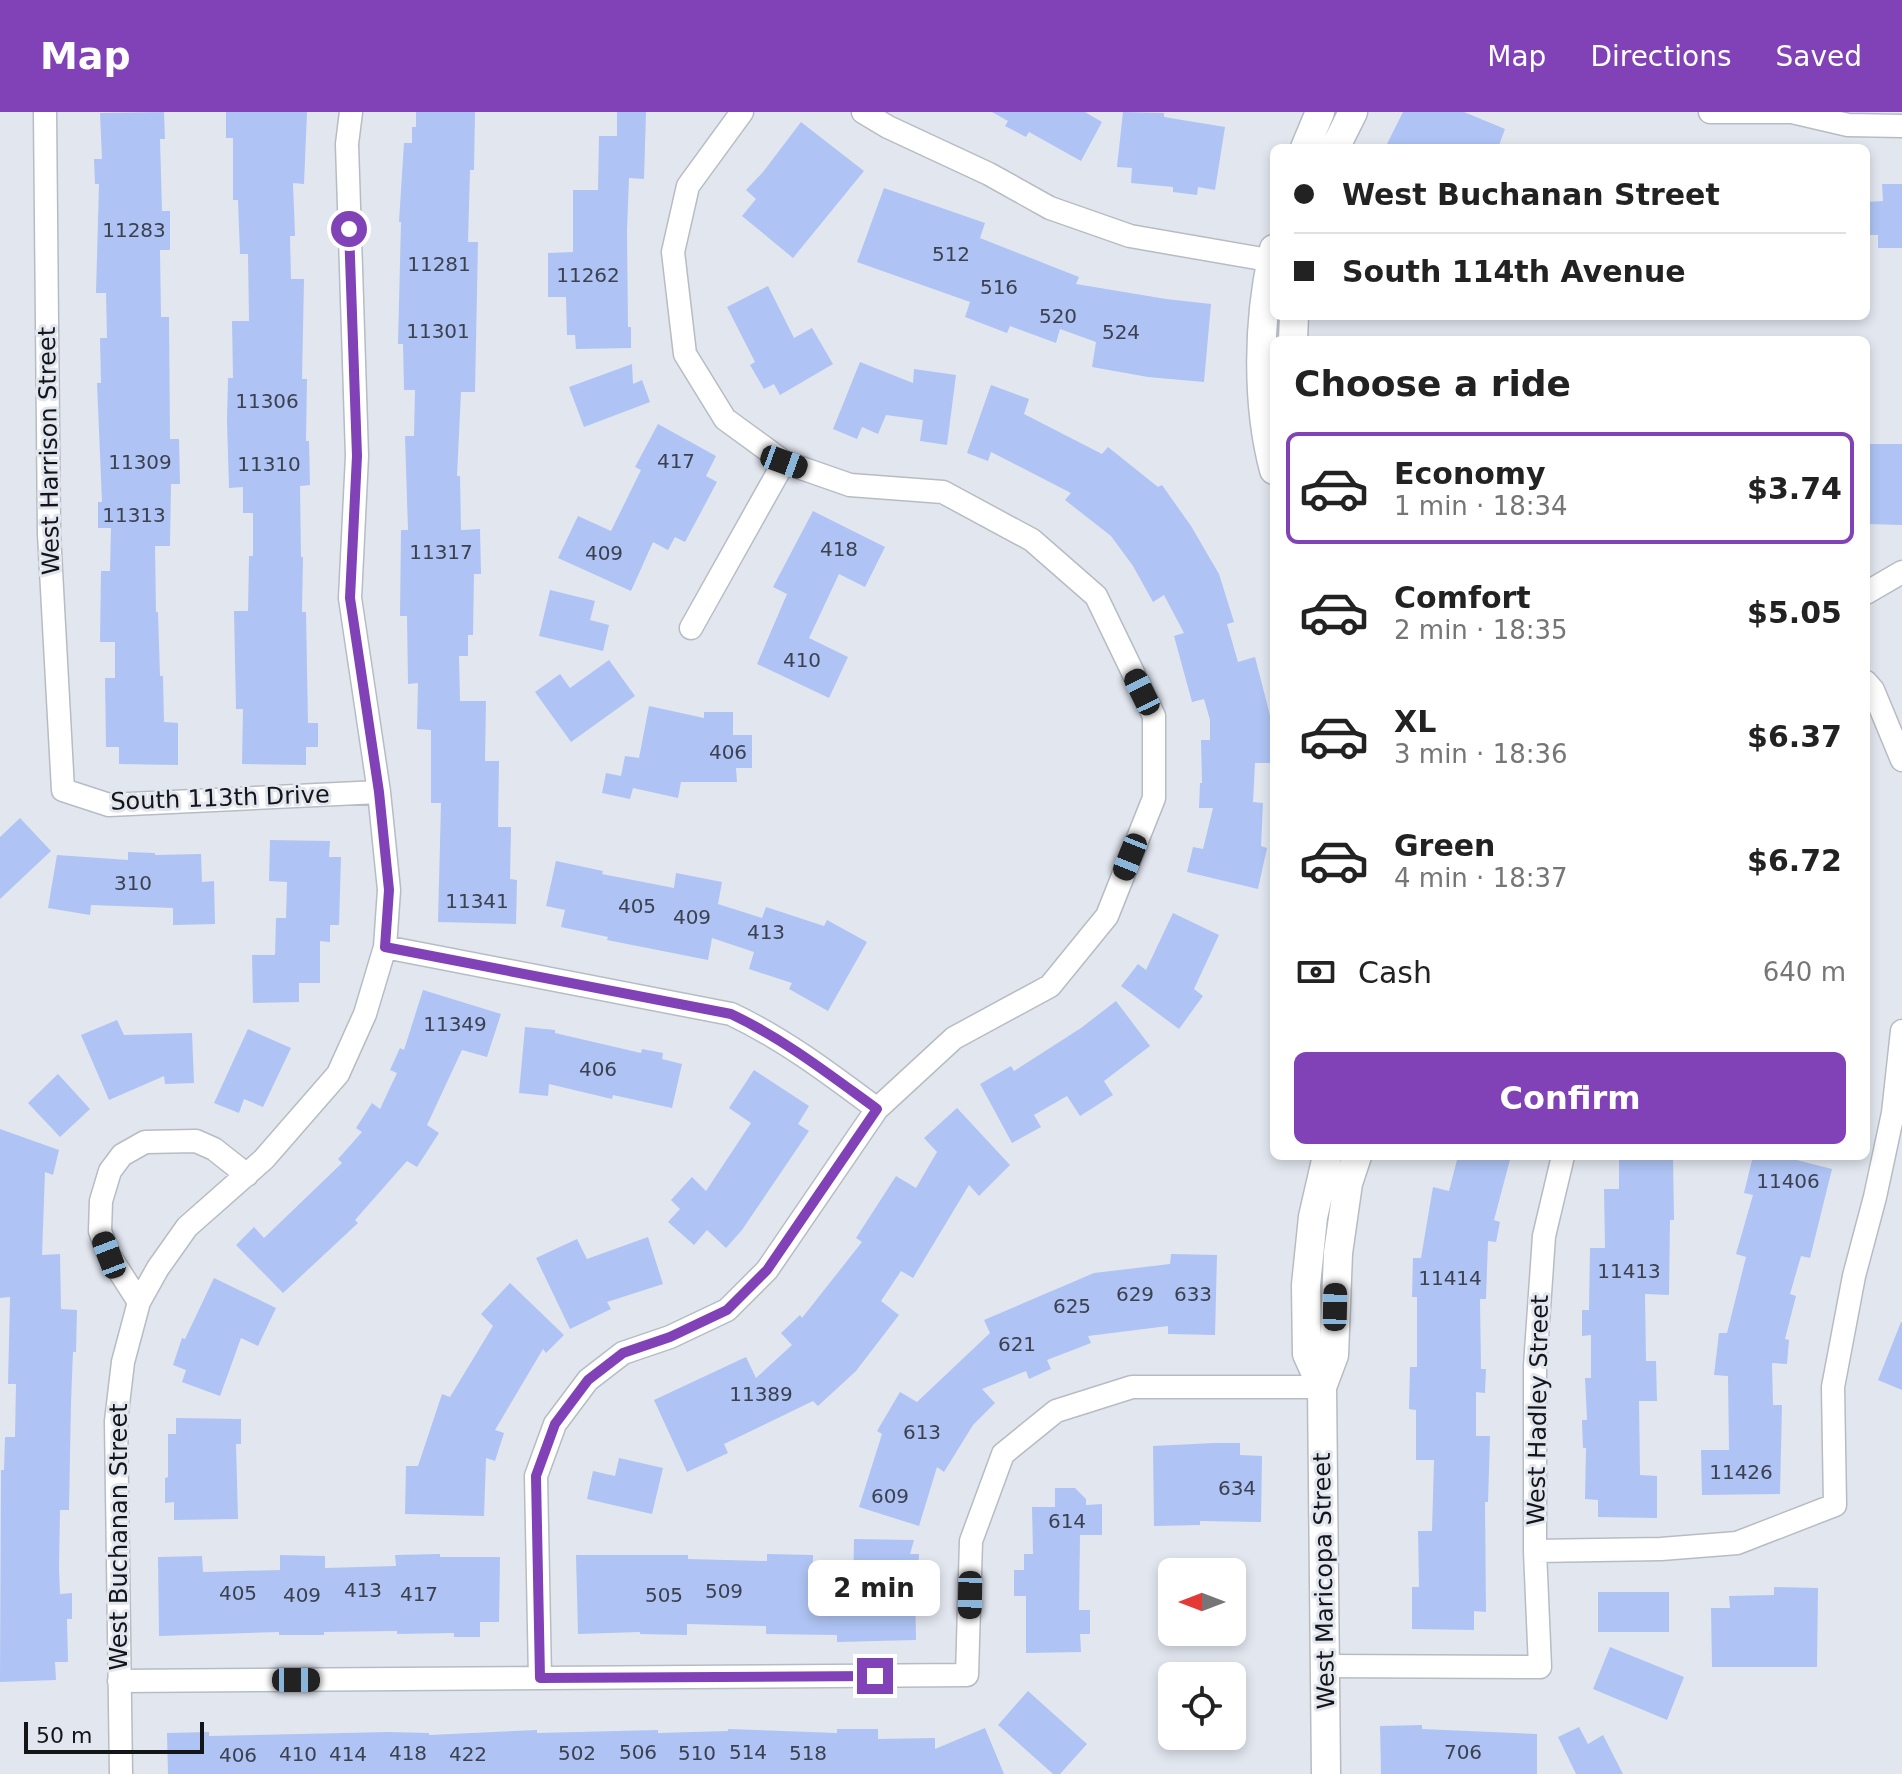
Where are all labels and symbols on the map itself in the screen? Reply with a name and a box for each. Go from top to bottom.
route start [331,211,367,247]
house number: 11283 [102,218,166,242]
house number: 512 [932,242,970,266]
house number: 11281 [407,252,471,276]
house number: 11262 [556,263,620,287]
house number: 516 [980,275,1018,299]
house number: 520 [1039,304,1077,328]
house number: 11301 [406,319,470,343]
house number: 524 [1102,320,1140,344]
street label: West Harrison Street [33,327,65,575]
house number: 11306 [235,389,299,413]
car [757,443,811,481]
house number: 417 [657,449,695,473]
house number: 11309 [108,450,172,474]
house number: 11310 [237,452,301,476]
house number: 11313 [102,503,166,527]
house number: 418 [820,537,858,561]
house number: 11317 [409,540,473,564]
house number: 409 [585,541,623,565]
house number: 410 [783,648,821,672]
car [1121,665,1163,719]
house number: 406 [709,740,747,764]
street label: South 113th Drive [110,780,330,816]
car [1110,830,1150,884]
house number: 310 [114,871,152,895]
house number: 11341 [445,889,509,913]
house number: 405 [618,894,656,918]
house number: 409 [673,905,711,929]
house number: 413 [747,920,785,944]
house number: 11349 [423,1012,487,1036]
house number: 406 [579,1057,617,1081]
house number: 11406 [1756,1169,1820,1193]
car [89,1228,129,1282]
house number: 11413 [1597,1259,1661,1283]
house number: 11414 [1418,1266,1482,1290]
house number: 629 [1116,1282,1154,1306]
house number: 633 [1174,1282,1212,1306]
car [1323,1283,1347,1331]
house number: 625 [1053,1294,1091,1318]
street label: West Hadley Street [1522,1294,1554,1526]
house number: 621 [998,1332,1036,1356]
house number: 11389 [729,1382,793,1406]
street label: West Buchanan Street [105,1403,133,1671]
house number: 613 [903,1420,941,1444]
street label: West Maricopa Street [1308,1452,1340,1710]
house number: 11426 [1709,1460,1773,1484]
house number: 634 [1218,1476,1256,1500]
house number: 609 [871,1484,909,1508]
house number: 614 [1048,1509,1086,1533]
north arrow [1158,1558,1246,1646]
callout: 2 min [809,1560,941,1616]
car [958,1571,982,1619]
house number: 413 [344,1578,382,1602]
house number: 509 [705,1579,743,1603]
house number: 405 [219,1581,257,1605]
house number: 417 [400,1582,438,1606]
house number: 409 [283,1583,321,1607]
house number: 505 [645,1583,683,1607]
route end [857,1658,893,1694]
car [272,1668,320,1692]
scale bar [24,1718,204,1754]
house number: 506 [619,1740,657,1764]
house number: 514 [729,1740,767,1764]
house number: 706 [1444,1740,1482,1764]
house number: 418 [389,1741,427,1765]
house number: 502 [558,1741,596,1765]
house number: 510 [678,1741,716,1765]
house number: 518 [789,1741,827,1765]
house number: 410 [279,1742,317,1766]
house number: 414 [329,1742,367,1766]
house number: 422 [449,1742,487,1766]
house number: 406 [219,1743,257,1767]

